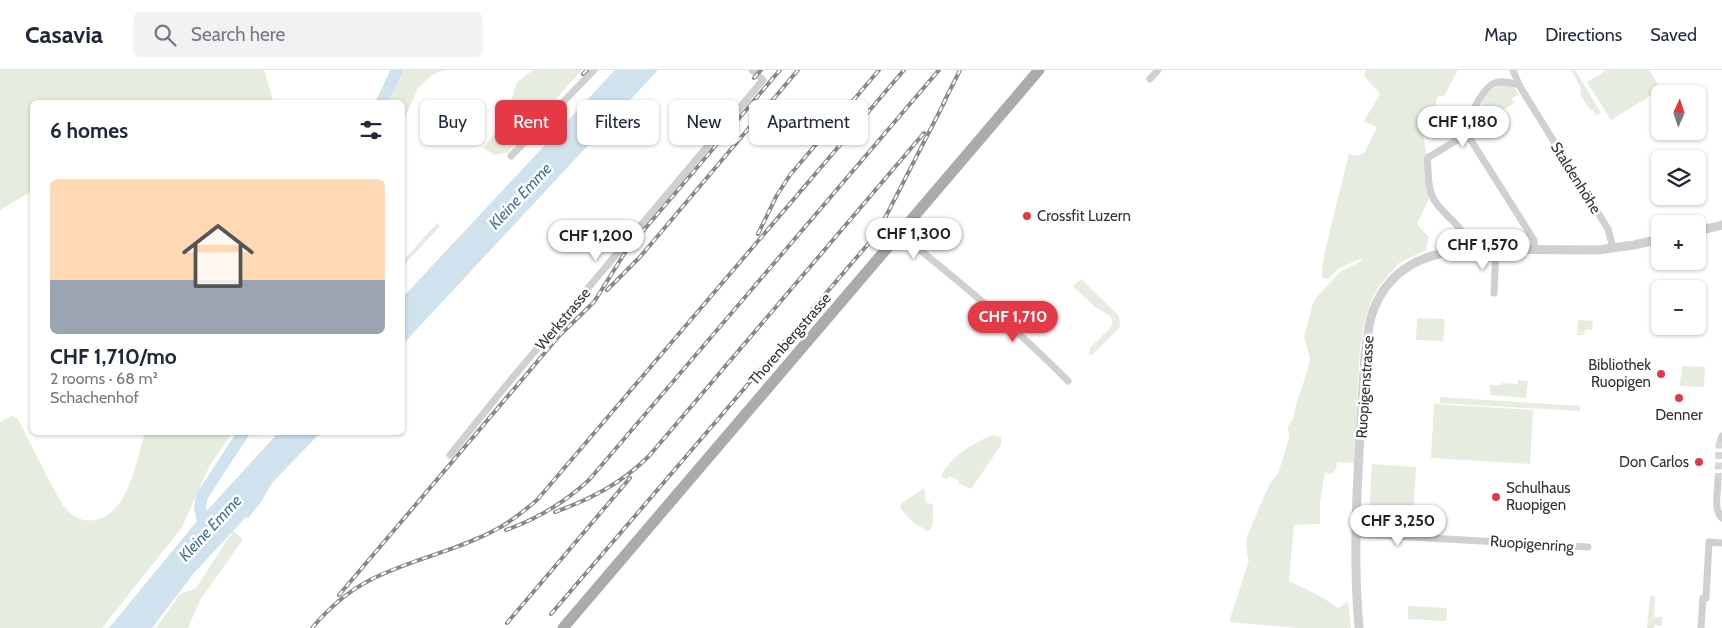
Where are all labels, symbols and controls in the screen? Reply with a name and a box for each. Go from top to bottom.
search box [133,12,483,57]
text: Casavia [25,20,103,49]
icon: search [151,21,179,49]
text: Search here [191,23,285,46]
text: Map [1484,24,1517,46]
text: Directions [1545,24,1622,46]
text: Saved [1650,24,1697,46]
north arrow [1651,85,1706,140]
map controls [1651,85,1706,335]
chip: Buy [420,100,485,145]
chip: Rent [495,100,567,145]
chip: Filters [577,100,659,145]
chip: New [669,100,739,145]
chip: Apartment [749,100,868,145]
pin: CHF 1,180 [1406,106,1520,148]
text: CHF 1,180 [1428,112,1498,131]
icon: filters [357,116,385,144]
text: 6 homes [50,118,128,143]
street label: Staldenhöhe [1547,139,1605,217]
button: layers [1651,150,1706,205]
water label: Kleine Emme [485,159,555,233]
place label: Crossfit Luzern [1037,207,1131,225]
marker: Crossfit Luzern [1021,210,1033,222]
icon: home [173,211,263,301]
button: + [1651,215,1706,270]
pin: CHF 1,300 [857,218,971,260]
pin: CHF 1,200 [539,220,653,262]
text: CHF 1,300 [877,224,951,243]
text: CHF 1,200 [559,226,633,245]
pin: CHF 1,570 [1426,228,1540,271]
text: CHF 1,570 [1448,235,1518,254]
button: − [1651,280,1706,335]
street label: Werkstrasse [532,284,595,354]
street label: Thorenbergstrasse [745,289,835,389]
pin: CHF 1,710 [956,300,1070,343]
text: CHF 1,710 [979,307,1047,326]
street label: Ruopigenstrasse [1352,335,1378,439]
text: CHF 1,710/mo [50,344,177,369]
place label: Bibliothek Ruopigen [1588,356,1651,391]
marker: Bibliothek Ruopigen [1655,368,1667,380]
text: 2 rooms · 68 m² [50,369,158,388]
text: Schachenhof [50,388,139,407]
marker: Denner [1673,392,1685,404]
place label: Denner [1655,406,1703,424]
place label: Don Carlos [1619,453,1689,471]
marker: Don Carlos [1693,456,1705,468]
place label: Schulhaus Ruopigen [1506,479,1571,514]
water label: Kleine Emme [175,491,245,565]
marker: Schulhaus Ruopigen [1490,491,1502,503]
pin: CHF 3,250 [1341,504,1455,547]
text: CHF 3,250 [1361,511,1435,530]
street label: Ruopigenring [1490,532,1575,556]

